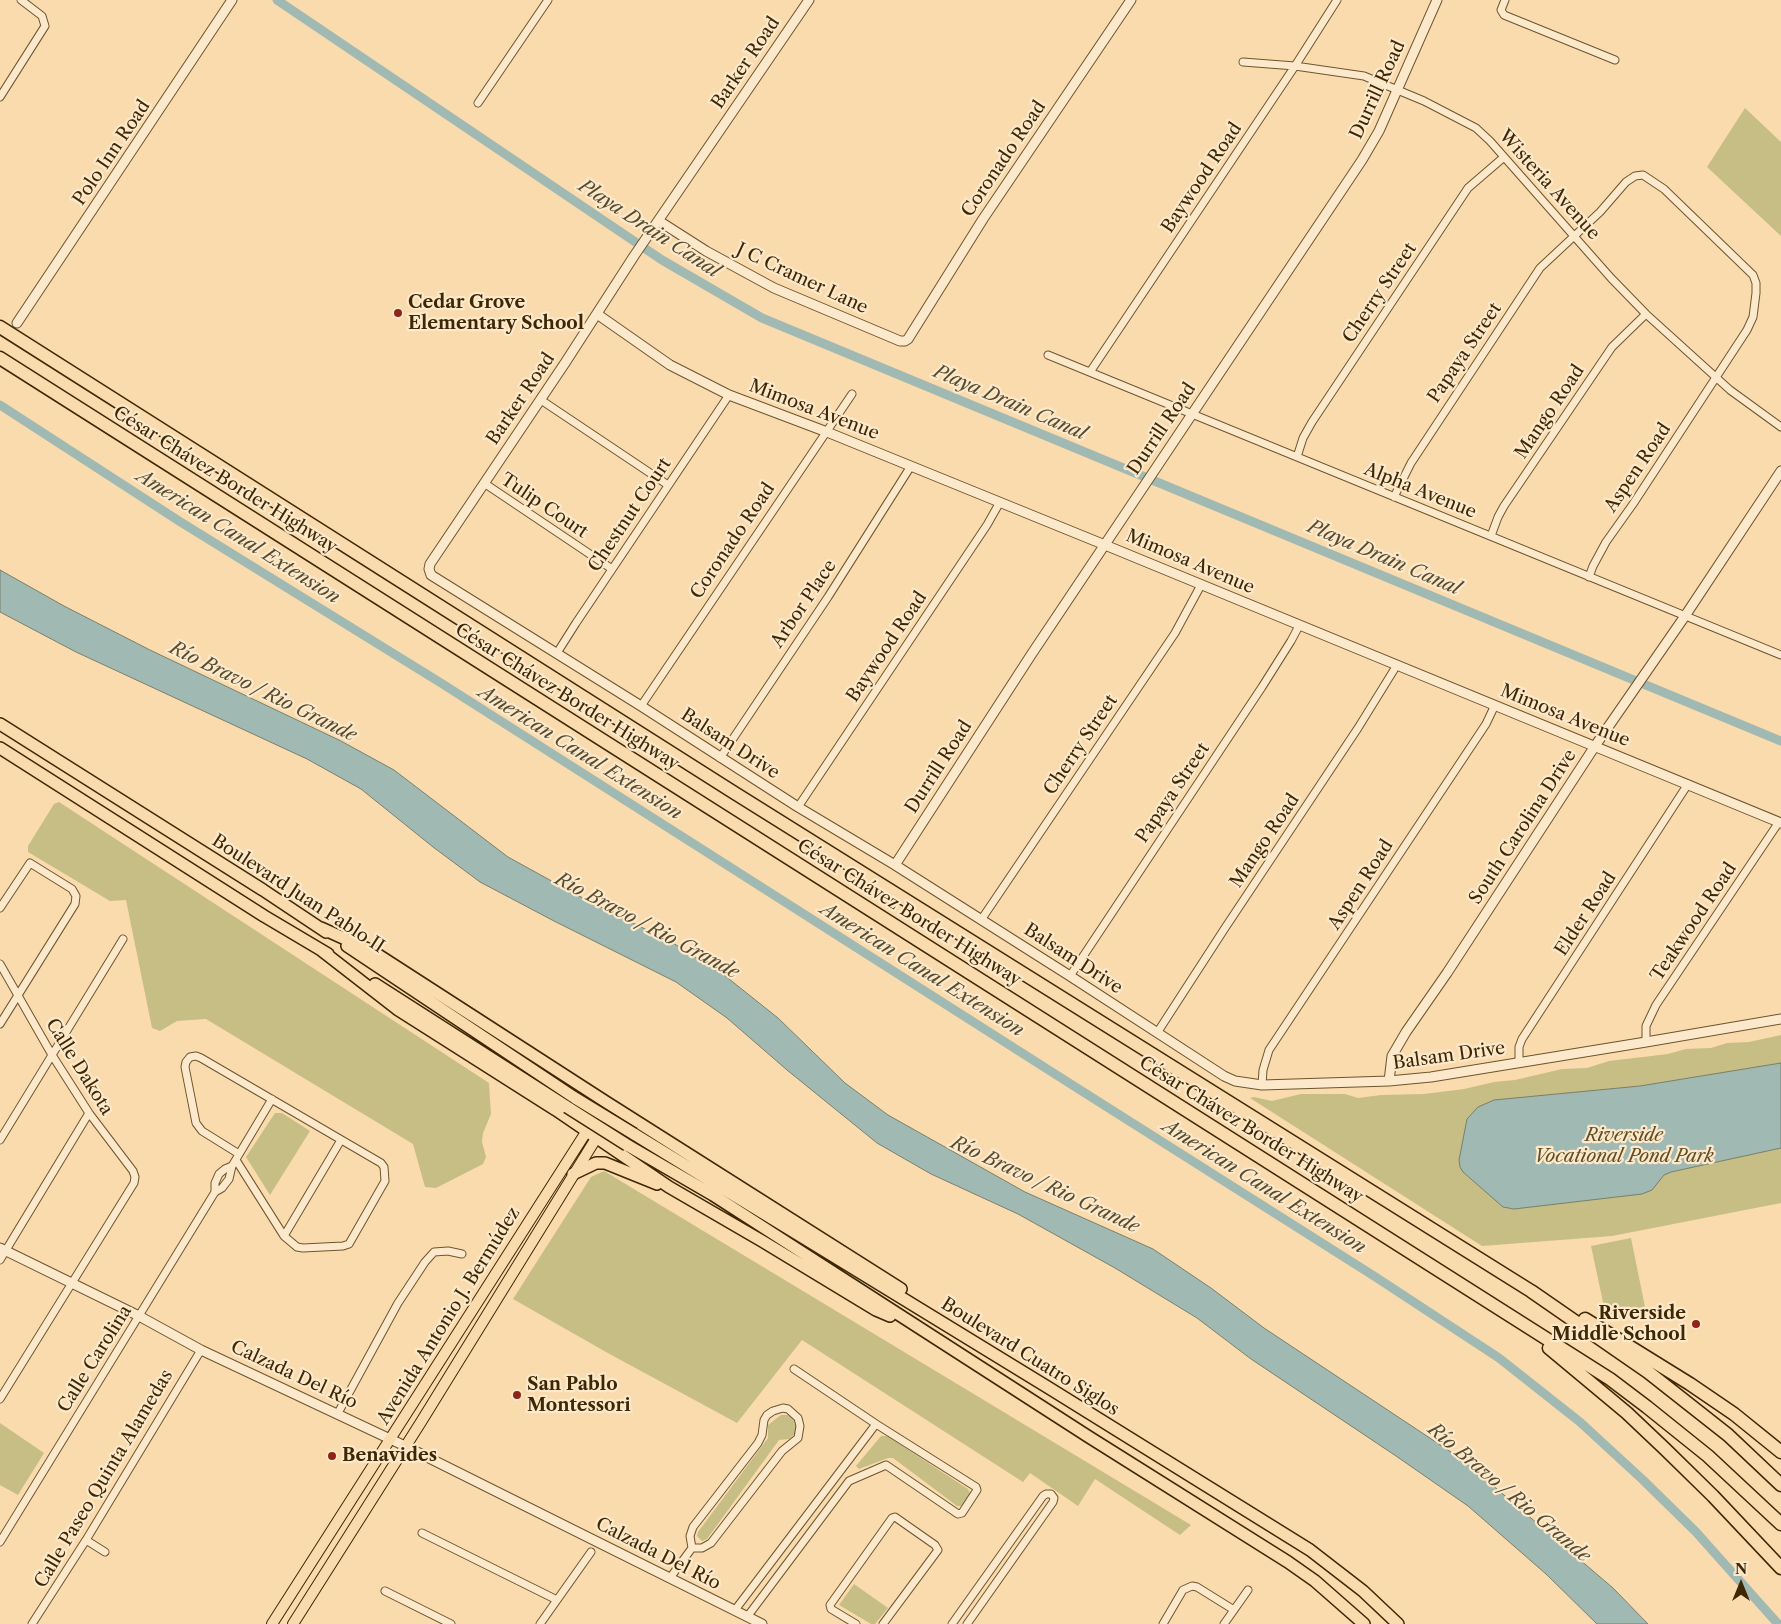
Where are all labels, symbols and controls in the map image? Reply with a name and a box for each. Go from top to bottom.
street label: Barker Road [707,13,785,113]
street label: Durrill Road [1346,37,1410,143]
street label: Polo Inn Road [69,96,155,210]
street label: Coronado Road [957,97,1051,221]
street label: Baywood Road [1157,119,1247,237]
street label: Wisteria Avenue [1494,126,1604,244]
water label: Playa Drain Canal [574,175,724,283]
street label: J C Cramer Lane [733,239,871,319]
street label: Cherry Street [1339,239,1421,347]
place label: Cedar Grove Elementary School [408,292,584,334]
street label: Papaya Street [1424,299,1506,407]
marker: Cedar Grove Elementary School [392,307,404,319]
street label: Barker Road [482,349,560,449]
water label: Playa Drain Canal [930,360,1090,446]
street label: Mango Road [1511,361,1589,463]
street label: Mimosa Avenue [746,375,882,445]
street label: Durrill Road [1123,379,1201,479]
street label: César Chávez Border Highway [109,402,341,558]
street label: Aspen Road [1600,419,1676,517]
street label: Chestnut Court [584,454,676,576]
street label: Alpha Avenue [1361,459,1479,523]
water label: American Canal Extension [132,465,344,609]
street label: Tulip Court [496,469,592,543]
street label: Coronado Road [686,479,780,603]
water label: Playa Drain Canal [1304,515,1464,601]
street label: Mimosa Avenue [1122,525,1258,599]
street label: Arbor Place [767,556,841,652]
street label: Baywood Road [842,588,932,706]
street label: César Chávez Border Highway [451,619,683,775]
water label: Río Bravo / Rio Grande [166,637,360,747]
street label: Mimosa Avenue [1497,680,1633,752]
water label: American Canal Extension [474,681,686,825]
street label: Cherry Street [1040,691,1122,799]
street label: Balsam Drive [677,704,783,784]
street label: Durrill Road [901,717,977,817]
street label: Papaya Street [1132,739,1214,847]
street label: South Carolina Drive [1465,746,1581,908]
street label: Mango Road [1226,790,1304,892]
street label: Boulevard Juan Pablo II [208,830,388,958]
street label: César Chávez Border Highway [793,835,1025,991]
street label: Aspen Road [1324,836,1398,934]
street label: Teakwood Road [1646,859,1742,985]
water label: Río Bravo / Rio Grande [551,868,743,984]
street label: Elder Road [1551,868,1621,960]
water label: American Canal Extension [816,898,1028,1042]
street label: Balsam Drive [1020,919,1126,999]
street label: Calle Dakota [41,1015,117,1119]
street label: Balsam Drive [1392,1037,1506,1075]
street label: César Chávez Border Highway [1135,1052,1367,1208]
water label: American Canal Extension [1158,1115,1370,1259]
park label: Riverside Vocational Pond Park [1534,1125,1714,1168]
water label: Río Bravo / Rio Grande [947,1131,1143,1239]
street label: Avenida Antonio J. Bermúdez [373,1203,525,1429]
street label: Boulevard Cuatro Siglos [937,1293,1123,1421]
street label: Calle Carolina [53,1301,137,1417]
place label: Riverside Middle School [1552,1303,1686,1346]
marker: Riverside Middle School [1690,1318,1702,1330]
street label: Calzada Del Río [227,1336,361,1414]
street label: Calle Paseo Quinta Alamedas [30,1366,178,1592]
place label: San Pablo Montessori [527,1374,631,1416]
marker: San Pablo Montessori [511,1389,523,1401]
water label: Río Bravo / Rio Grande [1423,1418,1595,1568]
place label: Benavides [342,1445,437,1467]
marker: Benavides [326,1450,338,1462]
street label: Calzada Del Río [592,1513,724,1595]
north arrow [1716,1559,1766,1609]
text: N [1735,1560,1747,1578]

